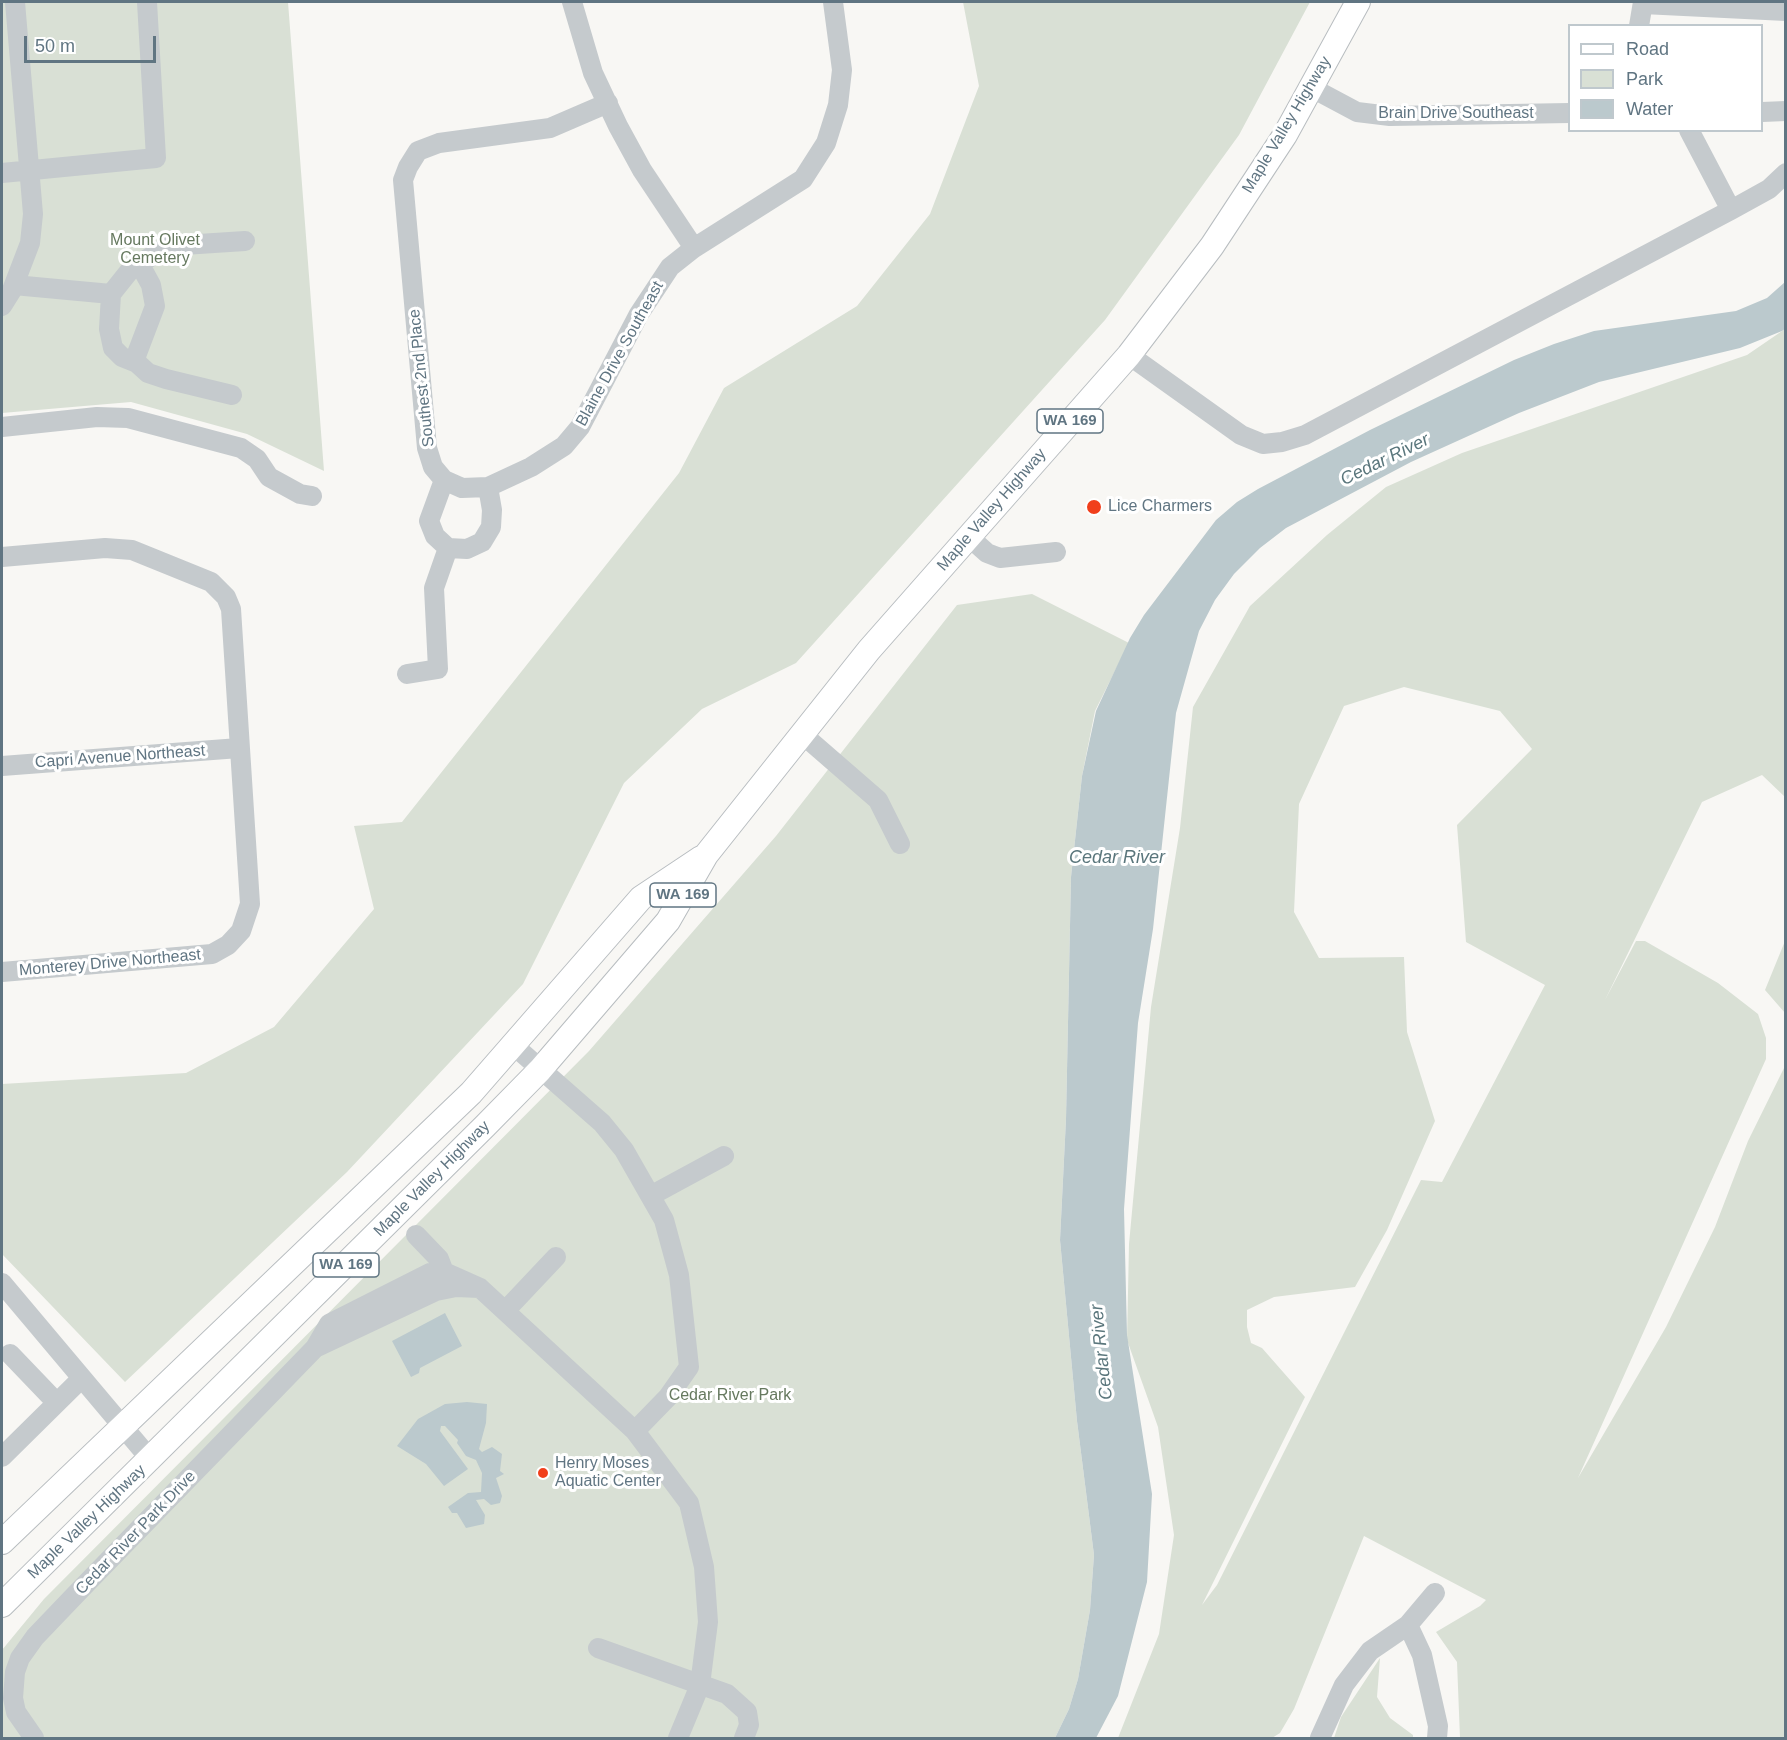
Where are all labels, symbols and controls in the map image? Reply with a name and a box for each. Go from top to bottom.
scale bar [27,24,159,62]
legend [1568,24,1763,132]
text: 50 m [35,36,75,56]
text: Road [1626,39,1669,59]
street label: Maple Valley Highway [1239,53,1335,197]
text: Park [1626,69,1663,89]
text: Water [1626,99,1673,119]
street label: Brain Drive Southeast [1378,104,1534,124]
park label: Mount Olivet Cemetery [110,231,200,269]
street label: Blaine Drive Southeast [572,278,668,430]
street label: Southest 2nd Place [405,308,439,448]
road number: WA 169 [1037,409,1103,433]
water label: Cedar River [1337,429,1433,491]
street label: Maple Valley Highway [934,445,1050,575]
place label: Lice Charmers [1108,497,1212,517]
marker: Lice Charmers [1085,498,1103,516]
street label: Capri Avenue Northeast [34,741,206,773]
water label: Cedar River [1069,847,1165,869]
road number: WA 169 [650,883,716,907]
street label: Monterey Drive Northeast [18,945,202,981]
street label: Maple Valley Highway [370,1117,494,1241]
road number: WA 169 [313,1253,379,1277]
water label: Cedar River [1086,1303,1118,1401]
park label: Cedar River Park [669,1386,791,1406]
place label: Henry Moses Aquatic Center [555,1454,661,1492]
street label: Maple Valley Highway [24,1461,150,1583]
marker: Henry Moses Aquatic Center [536,1466,550,1480]
street label: Cedar River Park Drive [72,1467,200,1599]

